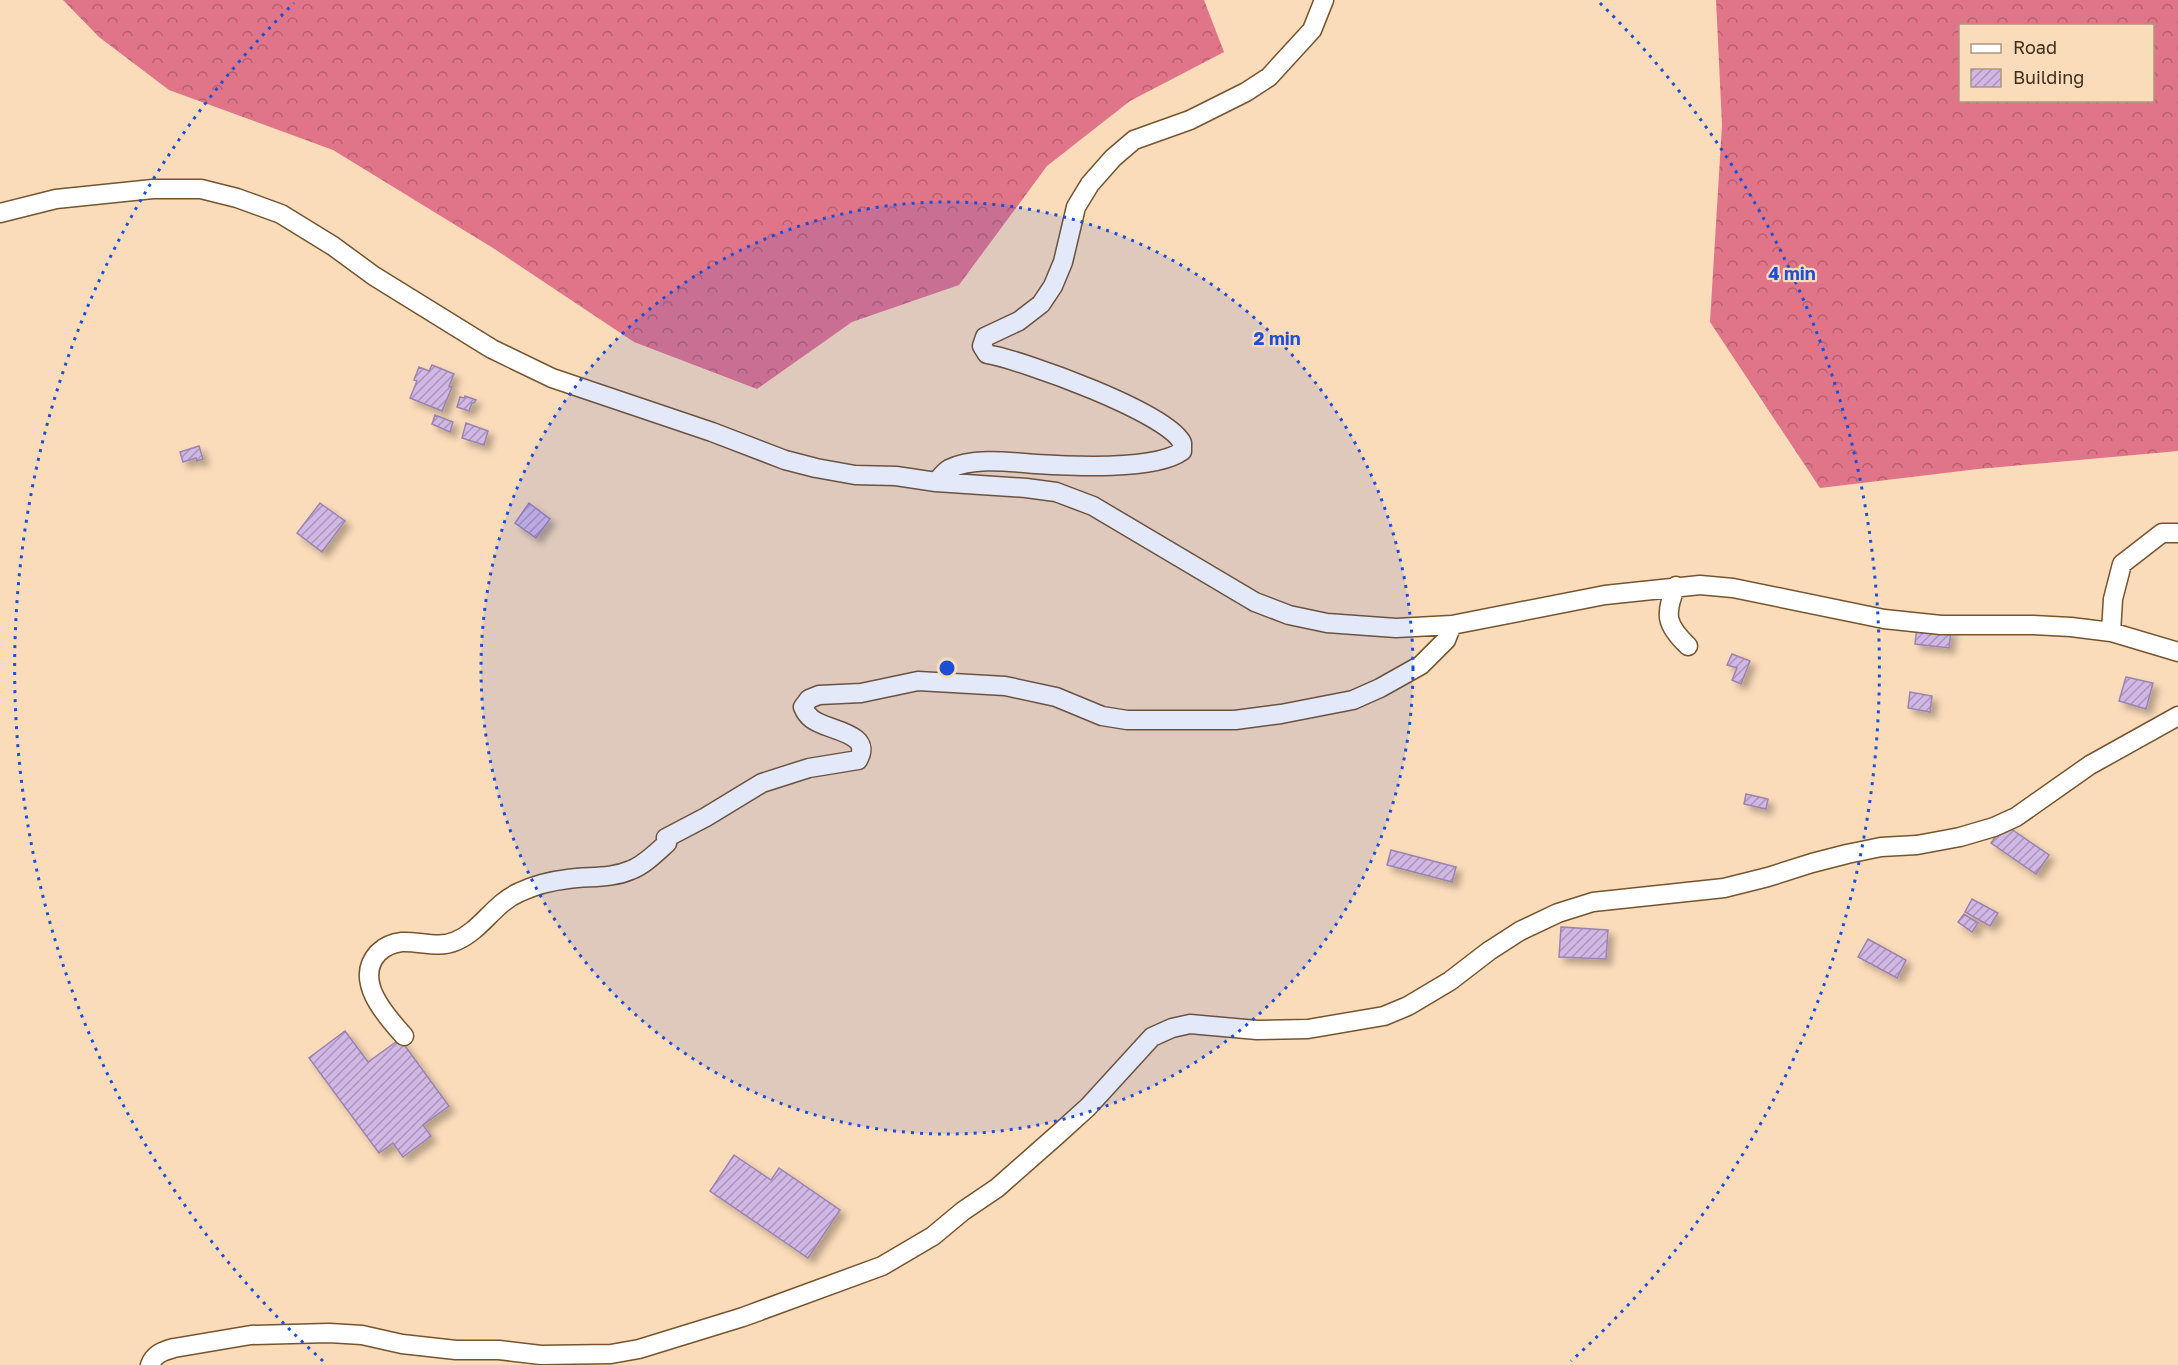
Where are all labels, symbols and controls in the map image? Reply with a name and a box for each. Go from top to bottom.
legend [1959,24,2154,102]
text: Road [2013,36,2057,58]
text: Building [2013,66,2084,88]
text: 4 min [1768,262,1816,284]
text: 2 min [1253,327,1301,349]
centre of rings [937,658,957,678]

